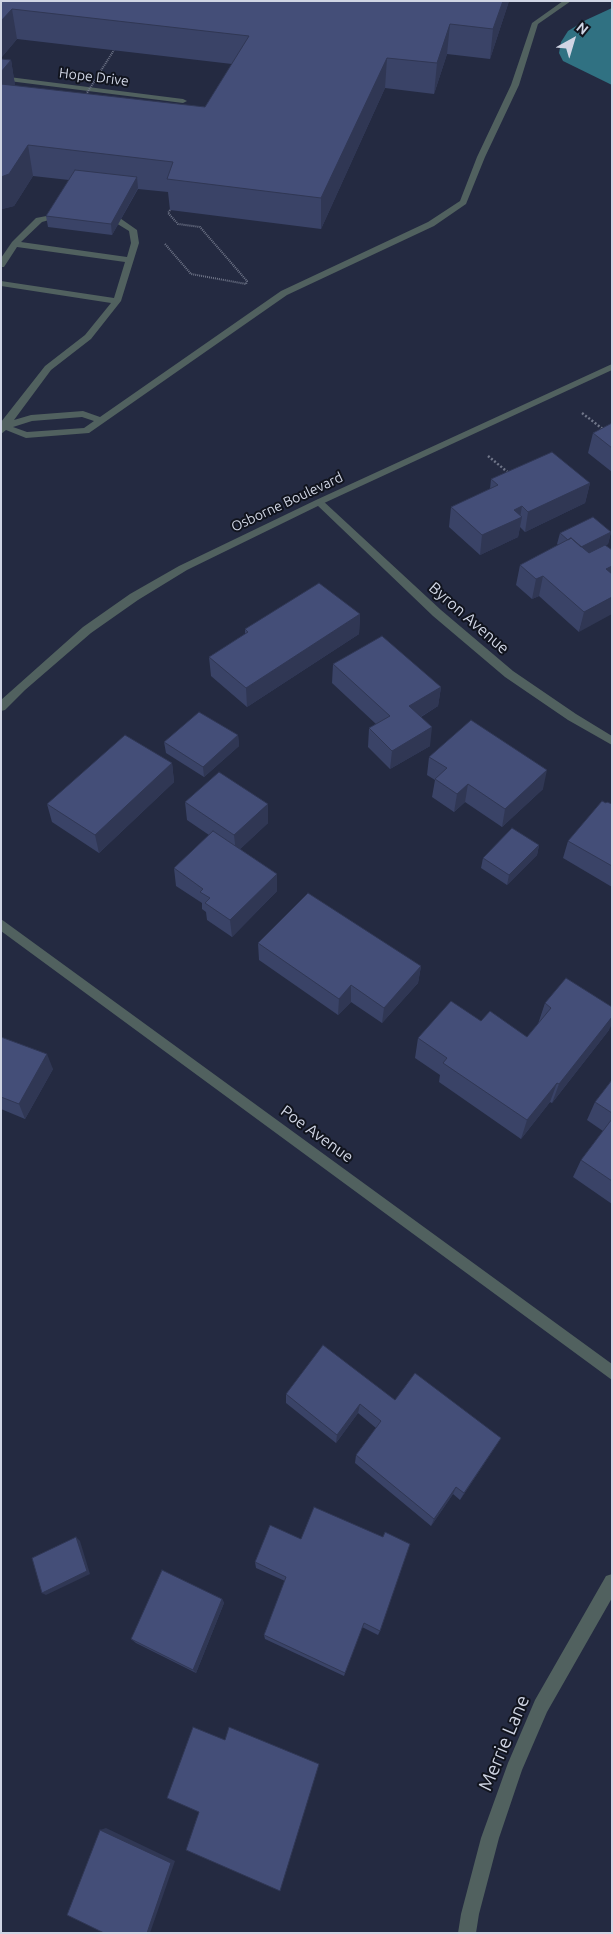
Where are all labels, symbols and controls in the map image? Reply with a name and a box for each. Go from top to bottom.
north arrow [548,15,598,65]
text: N [573,19,592,38]
street label: Hope Drive [58,64,130,90]
street label: Osborne Boulevard [228,469,346,535]
street label: Byron Avenue [425,578,513,658]
street label: Poe Avenue [277,1101,357,1167]
street label: Merrie Lane [474,1692,534,1794]

